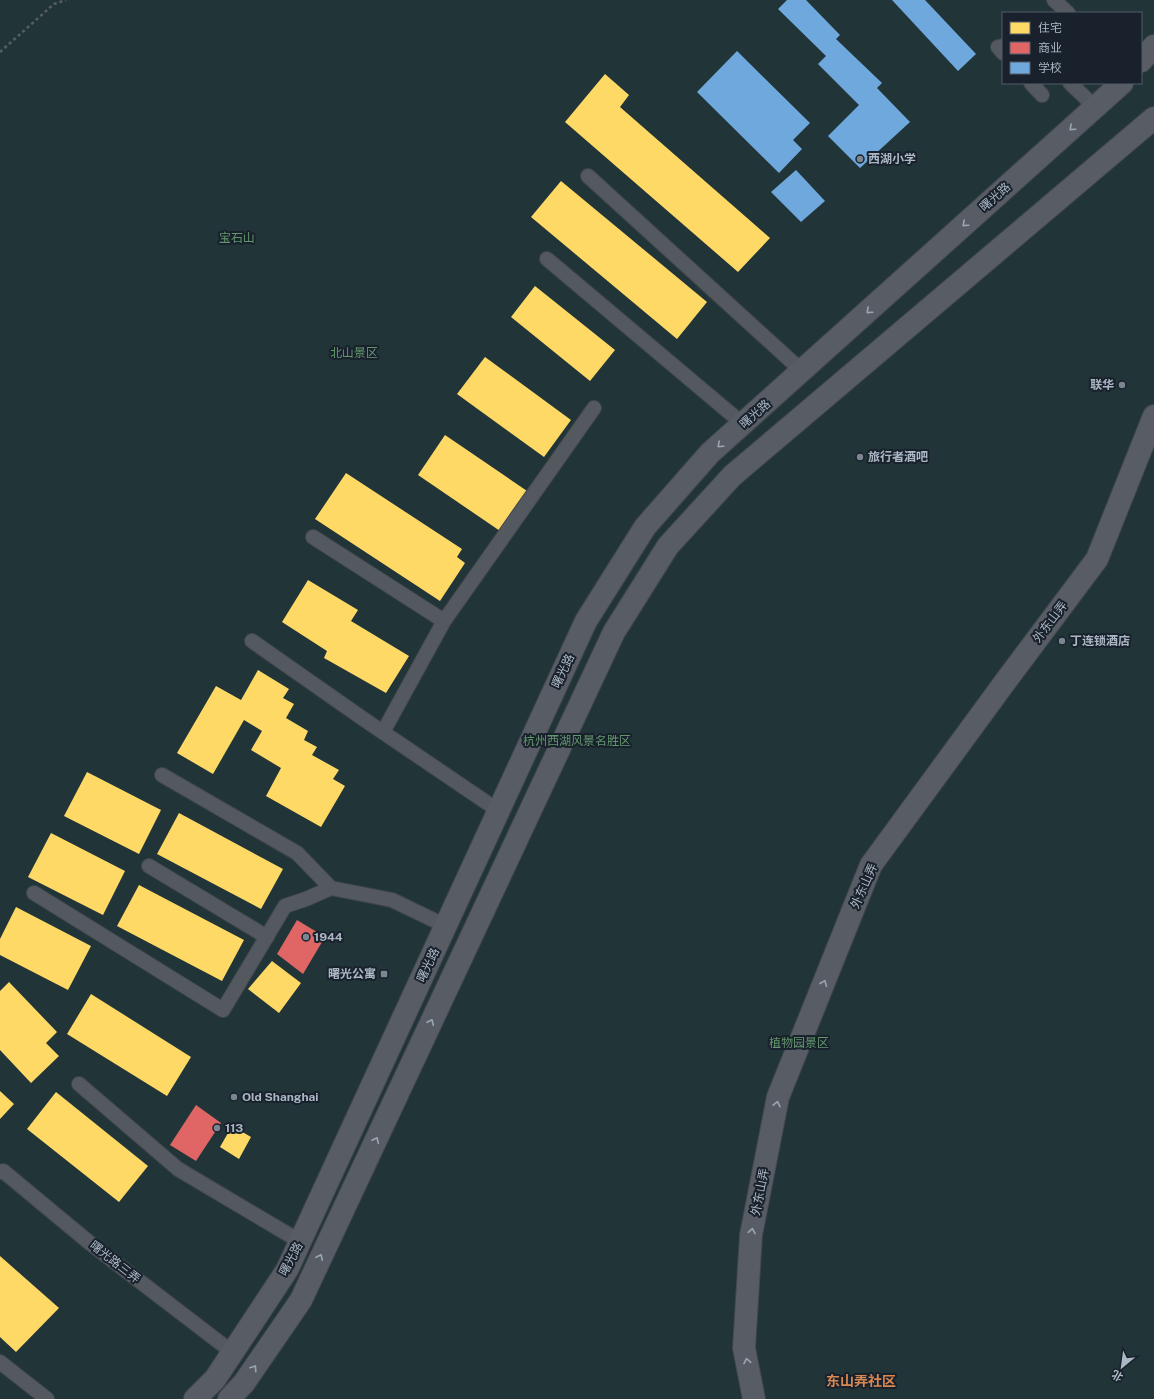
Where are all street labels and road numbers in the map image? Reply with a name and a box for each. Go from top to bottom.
street label: 曙光路 [977,180,1013,214]
street label: 曙光路 [737,397,773,431]
street label: 外东山弄 [1030,599,1070,645]
street label: 曙光路 [549,652,577,690]
street label: 外东山弄 [848,861,880,911]
street label: 曙光路 [414,946,442,984]
street label: 外东山弄 [749,1167,771,1217]
street label: 曙光路三弄 [87,1238,143,1286]
street label: 曙光路 [276,1240,306,1278]

